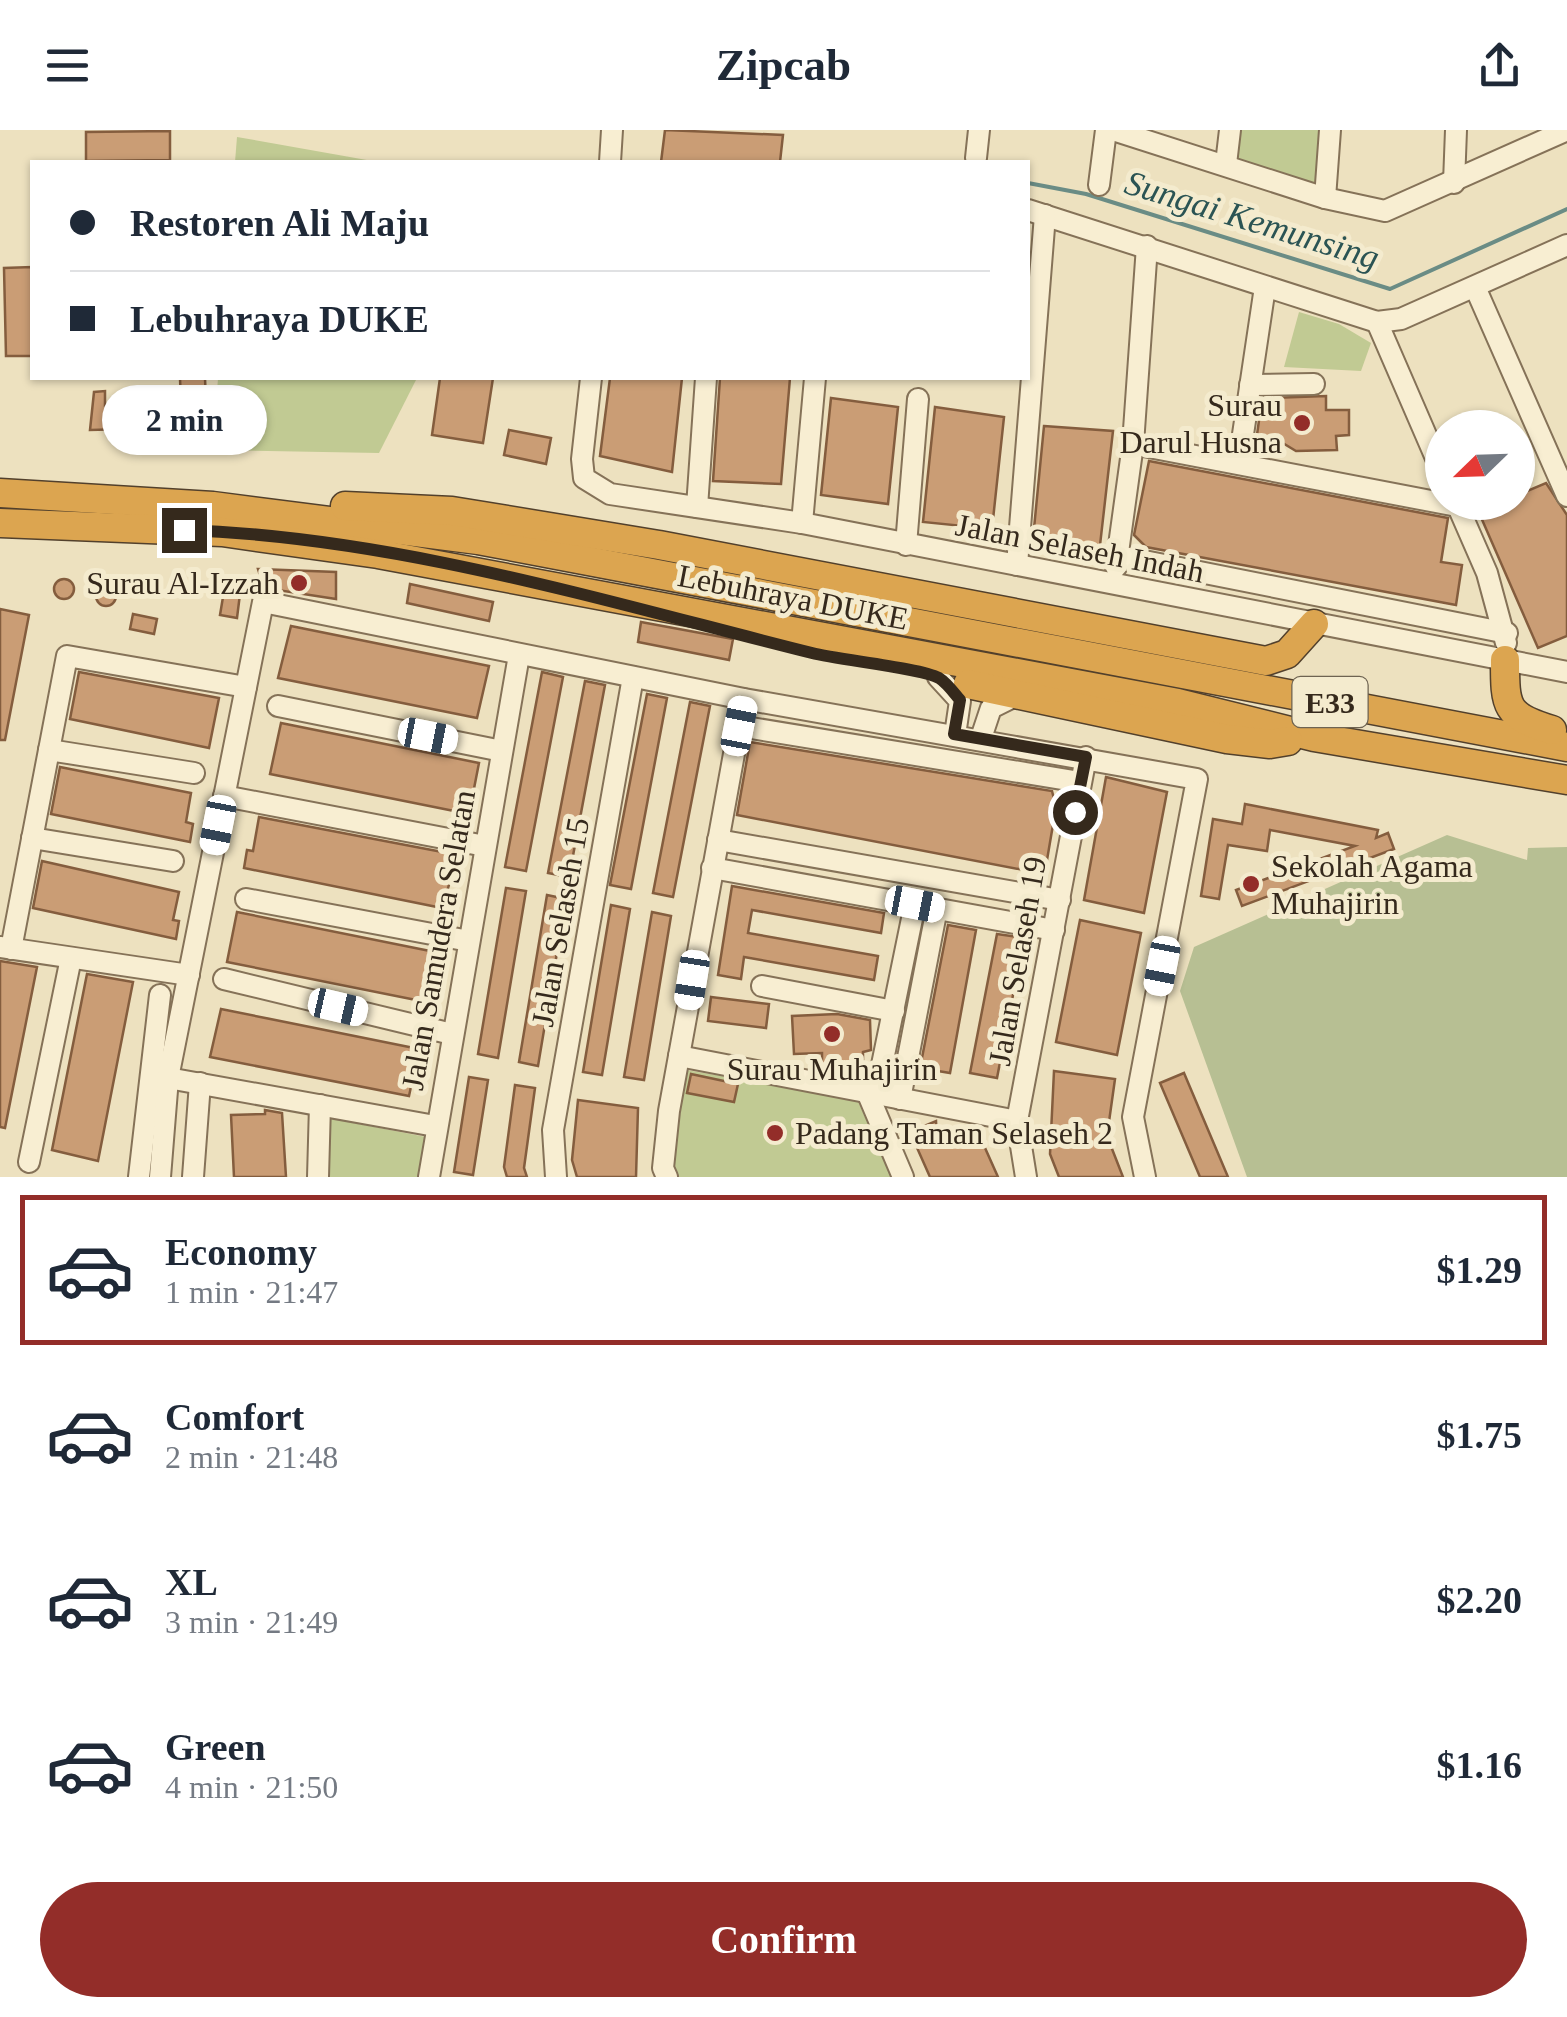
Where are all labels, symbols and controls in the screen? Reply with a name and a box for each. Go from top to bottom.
icon: menu [40,38,95,93]
icon: share [1472,38,1527,93]
text: Zipcab [716,40,851,90]
water label: Sungai Kemunsing [1120,163,1384,277]
text: Restoren Ali Maju [130,202,429,244]
text: Lebuhraya DUKE [130,298,429,340]
callout: 2 min [101,385,266,455]
place label: Surau Darul Husna [1119,387,1282,460]
text: 2 min [146,402,223,438]
north arrow [1425,410,1535,520]
map controls [1425,410,1535,520]
marker: Surau Darul Husna [1291,412,1313,434]
street label: Jalan Selaseh Indah [953,506,1207,590]
route end [162,508,207,553]
street label: Lebuhraya DUKE [675,557,911,637]
place label: Surau Al-Izzah [86,565,279,601]
marker: Surau Al-Izzah [288,572,310,594]
road number: E33 [1292,677,1368,727]
car [719,694,759,758]
car [396,716,460,756]
street label: Jalan Samudera Selatan [394,787,482,1093]
route start [1053,790,1098,835]
car [198,793,238,857]
street label: Jalan Selaseh 15 [524,815,596,1029]
place label: Sekolah Agama Muhajirin [1271,848,1473,921]
street label: Jalan Selaseh 19 [981,854,1053,1068]
marker: Sekolah Agama Muhajirin [1240,873,1262,895]
car [883,884,947,924]
car [1142,934,1182,998]
car [672,948,712,1012]
car [305,986,371,1028]
marker: Surau Muhajirin [821,1023,843,1045]
place label: Surau Muhajirin [727,1051,937,1087]
place label: Padang Taman Selaseh 2 [795,1115,1113,1151]
marker: Padang Taman Selaseh 2 [764,1122,786,1144]
icon: car [45,1225,135,1315]
text: Economy [165,1231,317,1273]
text: $1.29 [1437,1249,1522,1291]
text: 1 min · 21:47 [165,1274,338,1310]
icon: car [45,1390,135,1480]
text: Comfort [165,1396,304,1438]
text: $1.75 [1437,1414,1522,1456]
text: 2 min · 21:48 [165,1439,338,1475]
icon: car [45,1555,135,1645]
text: XL [165,1561,218,1603]
text: $2.20 [1437,1579,1522,1621]
text: 3 min · 21:49 [165,1604,338,1640]
icon: car [45,1720,135,1810]
text: Green [165,1726,266,1768]
text: $1.16 [1437,1744,1522,1786]
text: 4 min · 21:50 [165,1769,338,1805]
button: Confirm [40,1882,1527,1997]

